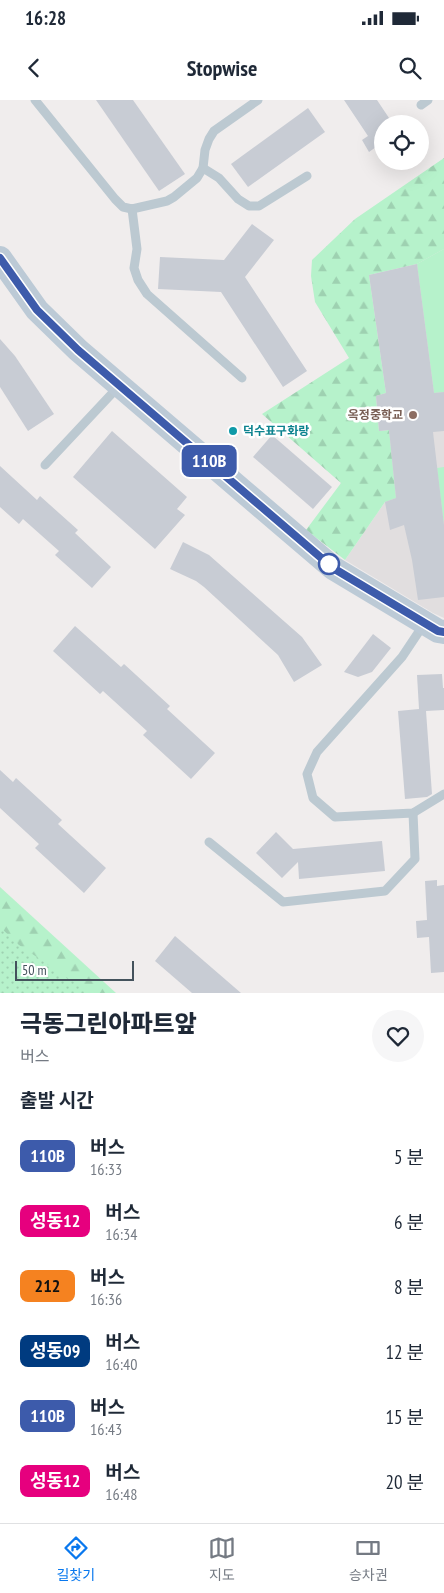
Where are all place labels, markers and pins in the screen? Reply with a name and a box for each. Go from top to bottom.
place label: 옥정중학교 [348,407,403,422]
marker: 옥정중학교 [407,409,419,421]
place label: 덕수표구화랑 [243,423,309,438]
marker: 덕수표구화랑 [227,425,239,437]
unlabelled marker [318,553,340,575]

